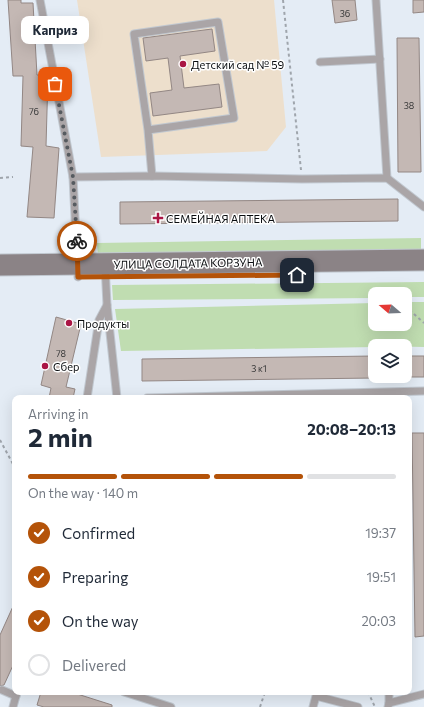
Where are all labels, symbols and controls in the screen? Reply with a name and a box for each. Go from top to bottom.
house number: 36 [340,8,350,19]
callout: Каприз [21,16,89,44]
text: Каприз [33,22,78,38]
place label: Детский сад № 59 [191,58,285,71]
marker: Детский сад № 59 [178,59,188,69]
pin [38,67,72,101]
icon: bag [44,73,66,95]
house number: 38 [404,100,414,111]
house number: 76 [29,106,39,117]
place label: СЕМЕЙНАЯ АПТЕКА [166,211,275,225]
marker: СЕМЕЙНАЯ АПТЕКА [153,213,163,223]
courier [57,221,97,261]
icon: bike [66,230,88,252]
street label: УЛИЦА СОЛДАТА КОРЗУНА [113,255,263,271]
pin [280,258,314,292]
icon: home [286,264,308,286]
north arrow [368,287,412,331]
map controls [368,287,412,383]
place label: Продукты [77,317,129,330]
marker: Продукты [64,318,74,328]
button: layers [368,339,412,383]
house number: 78 [56,348,66,359]
place label: Сбер [53,360,79,373]
marker: Сбер [40,361,50,371]
house number: 3 к1 [251,363,267,374]
text: Arriving in [28,406,88,422]
text: 20:08–20:13 [307,420,396,438]
text: 2 min [28,421,93,452]
text: On the way · 140 m [28,485,138,501]
icon: check [28,522,50,544]
text: Confirmed [62,524,135,542]
text: 19:37 [365,525,396,541]
icon: check [28,566,50,588]
text: Preparing [62,568,128,586]
text: 19:51 [366,569,396,585]
icon: check [28,610,50,632]
text: On the way [62,612,139,630]
text: 20:03 [361,613,396,629]
text: Delivered [62,656,126,674]

